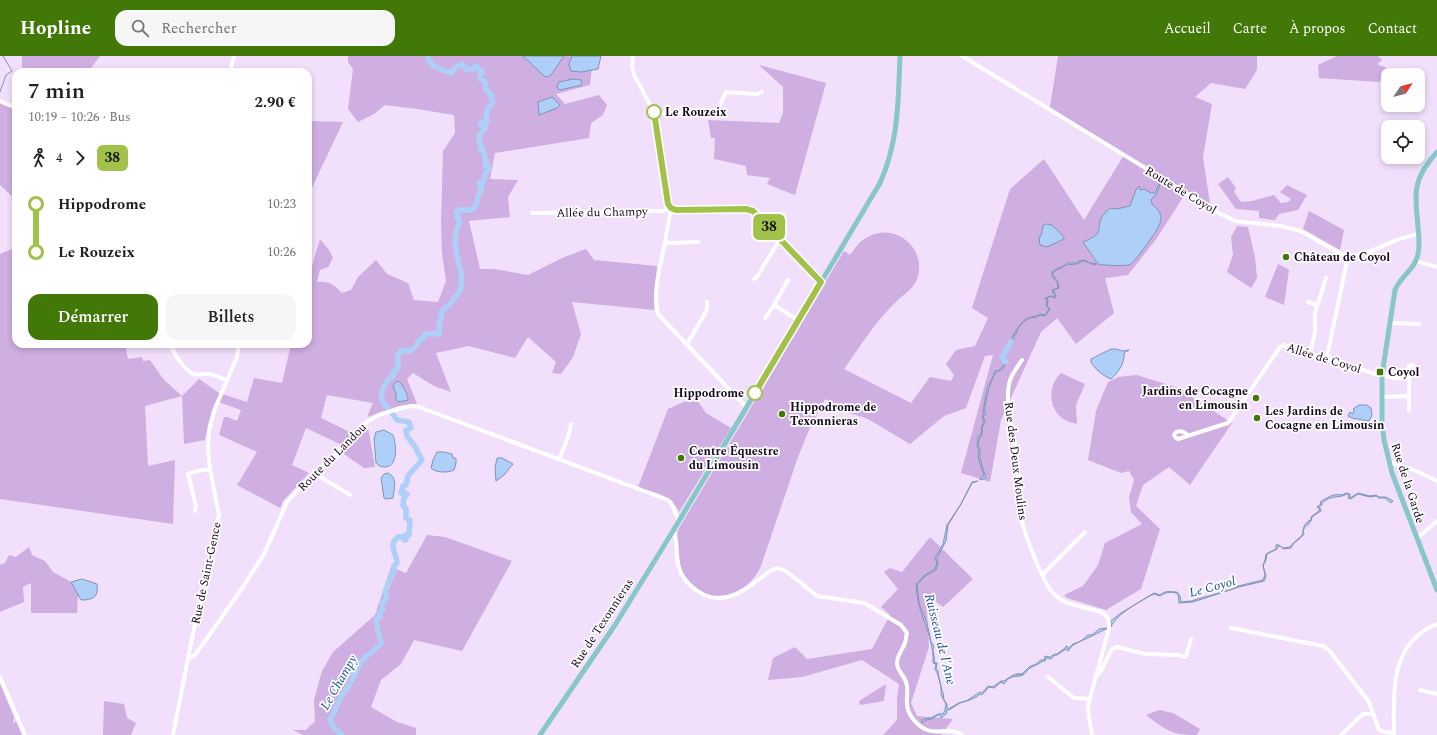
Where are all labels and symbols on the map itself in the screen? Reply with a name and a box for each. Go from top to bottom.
north arrow [1381,68,1425,112]
place label: Le Rouzeix [665,103,727,122]
marker: Le Rouzeix [646,104,662,120]
street label: Route de Coyol [1141,162,1220,219]
street label: Allée du Champy [556,202,649,223]
line badge: 38 [751,214,787,240]
place label: Château de Coyol [1294,248,1390,267]
marker: Château de Coyol [1281,252,1291,262]
street label: Allée de Coyol [1284,338,1363,379]
place label: Coyol [1388,363,1420,382]
marker: Coyol [1375,367,1385,377]
place label: Jardins de Cocagne en Limousin [1142,382,1249,415]
place label: Hippodrome [674,384,744,403]
marker: Hippodrome [747,385,763,401]
marker: Jardins de Cocagne en Limousin [1251,393,1261,403]
place label: Hippodrome de Texonnieras [790,398,876,431]
street label: Rue des Deux Moulins [999,401,1032,521]
place label: Les Jardins de Cocagne en Limousin [1265,402,1385,435]
marker: Hippodrome de Texonnieras [777,409,787,419]
marker: Les Jardins de Cocagne en Limousin [1252,413,1262,423]
street label: Route du Landou [293,418,371,496]
street label: Rue de la Garde [1386,440,1430,526]
place label: Centre Équestre du Limousin [689,442,779,475]
marker: Centre Équestre du Limousin [676,453,686,463]
street label: Rue de Saint-Gence [186,520,227,626]
water label: Le Coyol [1187,571,1238,603]
street label: Rue de Texonnieras [566,575,639,672]
water label: Ruisseau de l'Ane [919,592,961,687]
water label: Le Champy [315,651,363,714]

